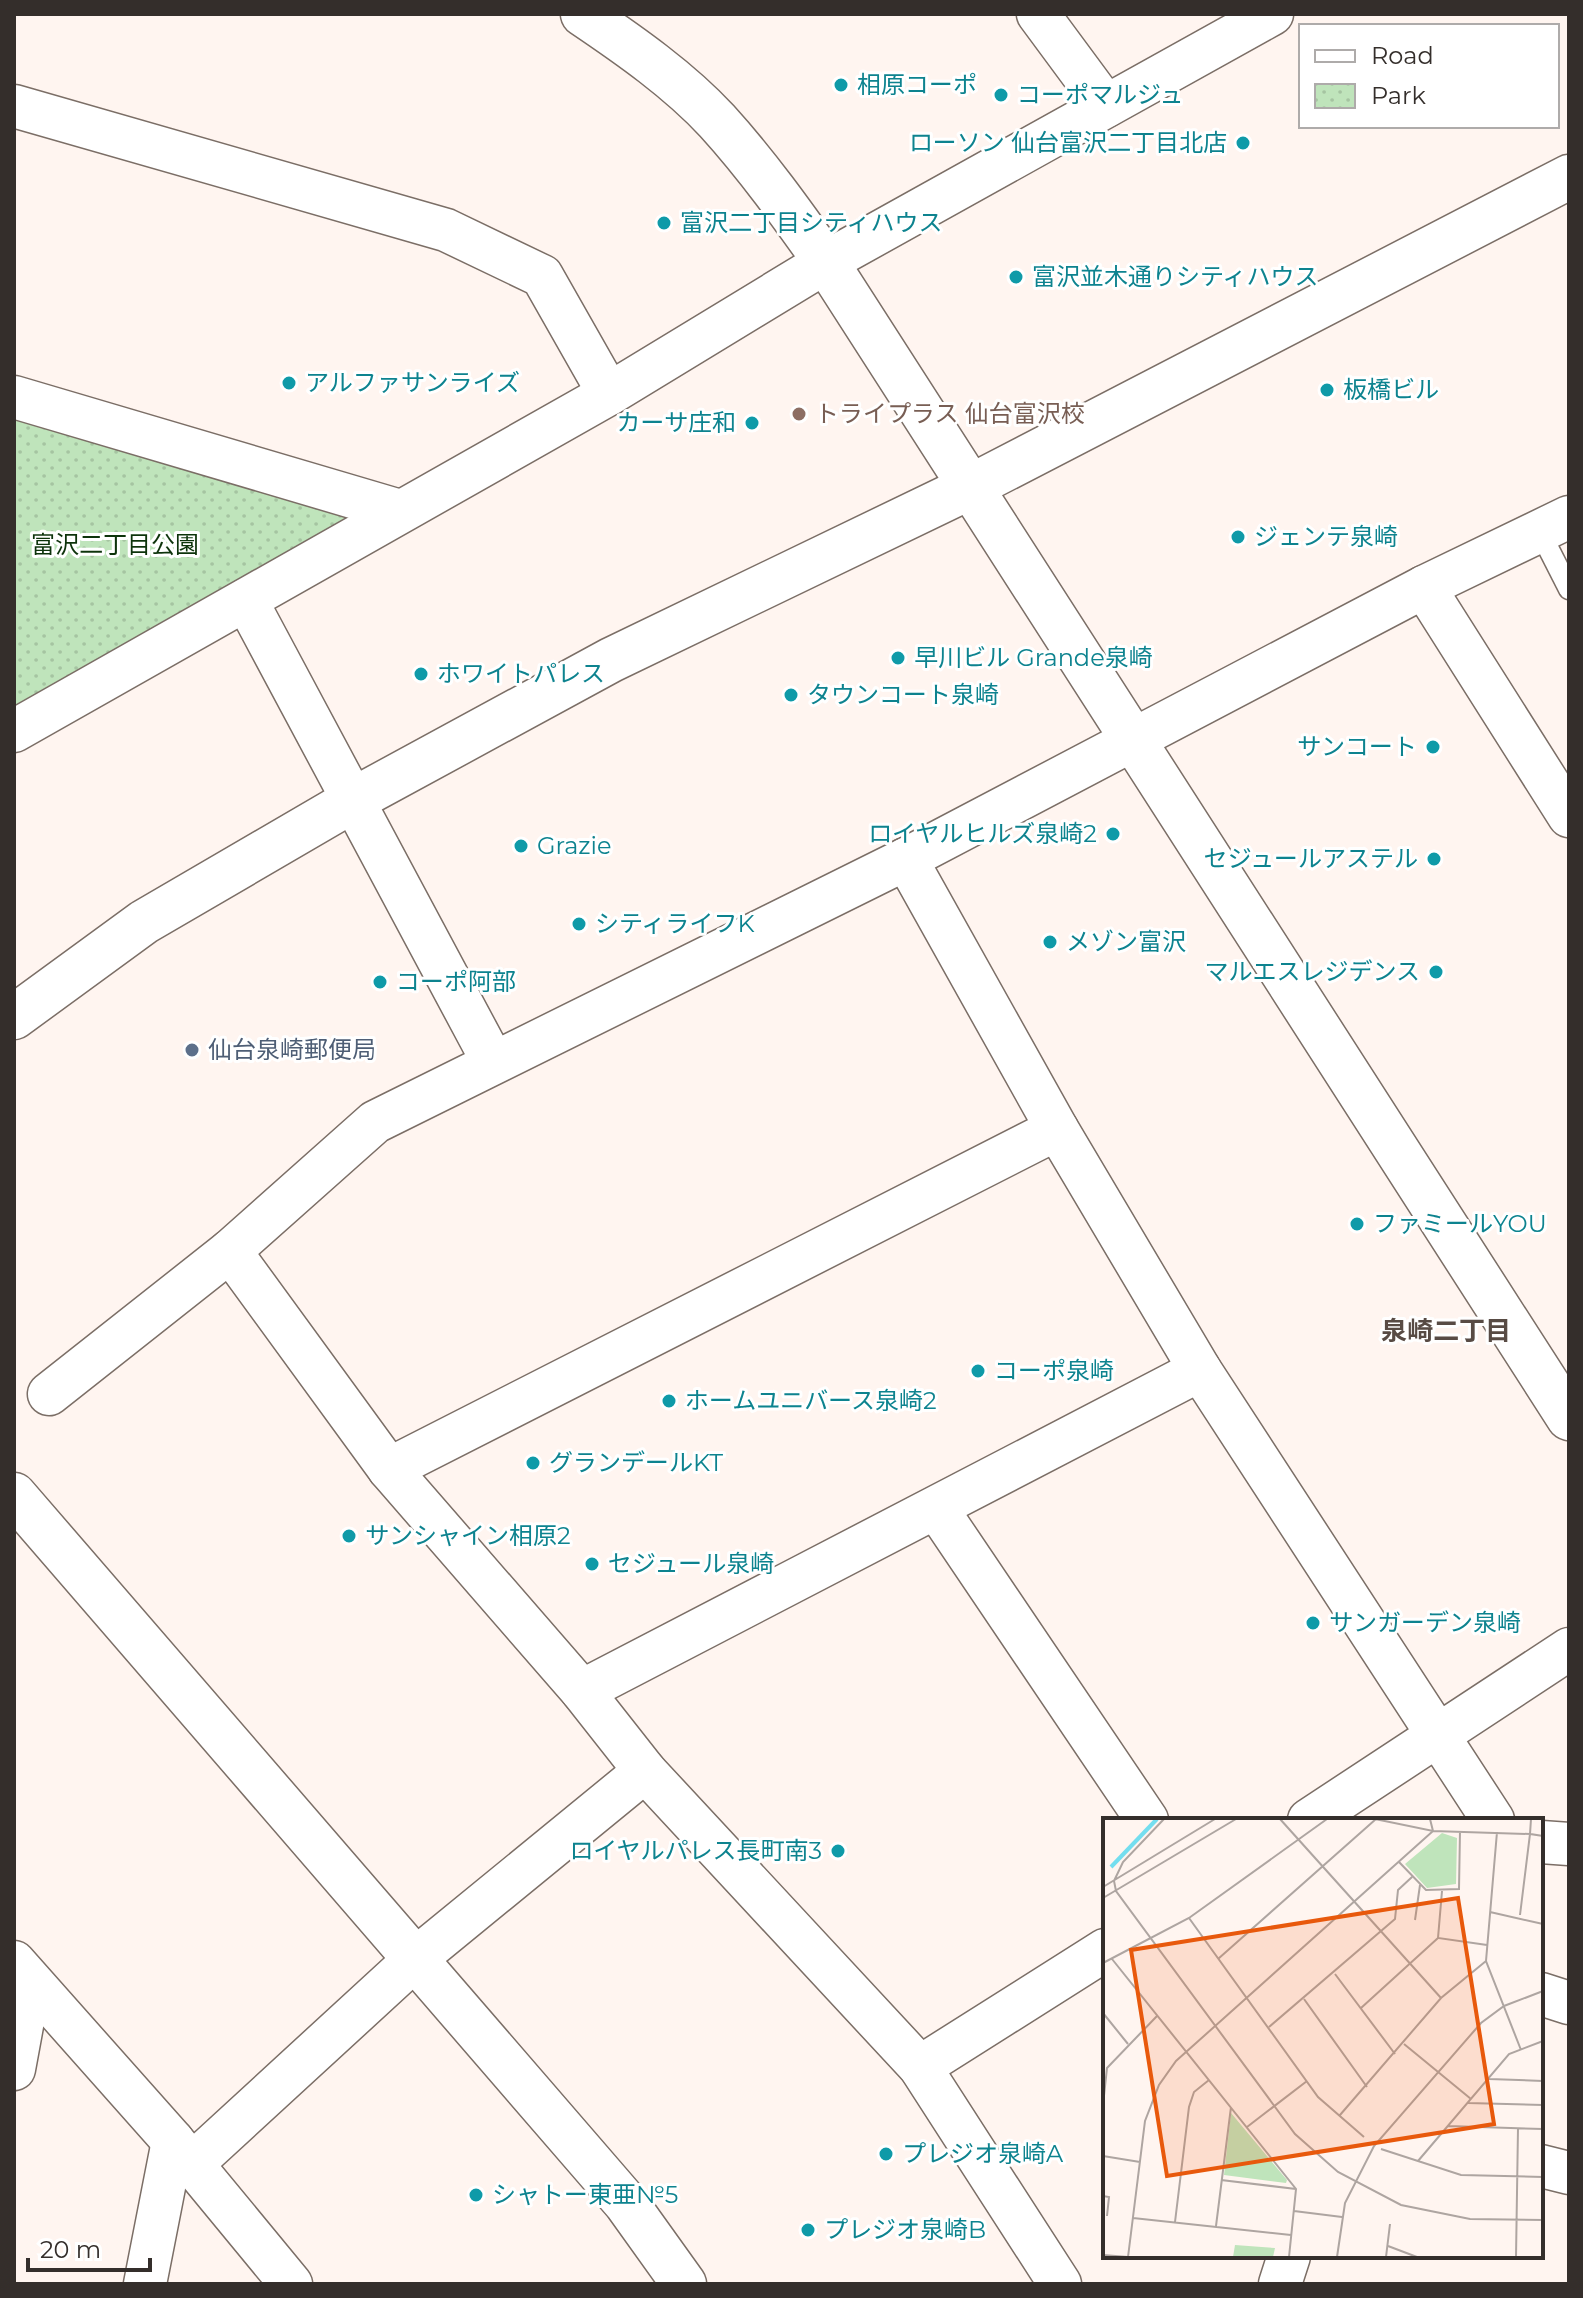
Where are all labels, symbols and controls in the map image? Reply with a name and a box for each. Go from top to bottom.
legend [1299,24,1559,128]
text: Road [1371,41,1434,70]
place label: 相原コーポ [857,70,977,99]
marker: 相原コーポ [832,76,850,94]
place label: コーポマルジュ [1017,80,1183,109]
text: Park [1371,81,1426,110]
marker: コーポマルジュ [992,86,1010,104]
place label: ローソン 仙台富沢二丁目北店 [909,128,1227,157]
marker: ローソン 仙台富沢二丁目北店 [1234,134,1252,152]
place label: 富沢二丁目シティハウス [680,208,943,237]
marker: 富沢二丁目シティハウス [655,214,673,232]
place label: 富沢並木通りシティハウス [1032,262,1319,291]
marker: 富沢並木通りシティハウス [1007,268,1025,286]
place label: アルファサンライズ [305,368,520,397]
marker: アルファサンライズ [280,374,298,392]
place label: 板橋ビル [1343,375,1439,404]
marker: 板橋ビル [1318,381,1336,399]
place label: トライプラス 仙台富沢校 [815,399,1085,428]
marker: トライプラス 仙台富沢校 [790,405,808,423]
place label: カーサ庄和 [616,408,736,437]
marker: カーサ庄和 [743,414,761,432]
place label: ジェンテ泉崎 [1254,522,1398,551]
marker: ジェンテ泉崎 [1229,528,1247,546]
park label: 富沢二丁目公園 [31,530,199,559]
place label: 早川ビル Grande泉崎 [914,643,1153,672]
marker: 早川ビル Grande泉崎 [889,649,907,667]
place label: ホワイトパレス [437,659,605,688]
marker: ホワイトパレス [412,665,430,683]
place label: タウンコート泉崎 [807,680,999,709]
marker: タウンコート泉崎 [782,686,800,704]
place label: サンコート [1297,732,1417,761]
marker: サンコート [1424,738,1442,756]
place label: ロイヤルヒルズ泉崎2 [868,819,1097,848]
marker: ロイヤルヒルズ泉崎2 [1104,825,1122,843]
place label: Grazie [537,831,612,860]
marker: Grazie [512,837,530,855]
place label: セジュールアステル [1204,844,1418,873]
marker: セジュールアステル [1425,850,1443,868]
place label: シティライフK [595,909,755,938]
marker: シティライフK [570,915,588,933]
place label: メゾン富沢 [1066,927,1186,956]
marker: メゾン富沢 [1041,933,1059,951]
place label: マルエスレジデンス [1204,957,1420,986]
marker: マルエスレジデンス [1427,963,1445,981]
place label: コーポ阿部 [396,967,516,996]
marker: コーポ阿部 [371,973,389,991]
place label: 仙台泉崎郵便局 [208,1035,376,1064]
marker: 仙台泉崎郵便局 [183,1041,201,1059]
place label: ファミールYOU [1373,1209,1547,1238]
marker: ファミールYOU [1348,1215,1366,1233]
district label: 泉崎二丁目 [1381,1315,1511,1347]
place label: コーポ泉崎 [994,1356,1114,1385]
marker: コーポ泉崎 [969,1362,987,1380]
place label: ホームユニバース泉崎2 [685,1386,937,1415]
marker: ホームユニバース泉崎2 [660,1392,678,1410]
place label: グランデールKT [549,1448,723,1477]
marker: グランデールKT [524,1454,542,1472]
place label: サンシャイン相原2 [365,1521,571,1550]
marker: サンシャイン相原2 [340,1527,358,1545]
place label: セジュール泉崎 [608,1549,774,1578]
marker: セジュール泉崎 [583,1555,601,1573]
place label: サンガーデン泉崎 [1329,1608,1521,1637]
marker: サンガーデン泉崎 [1304,1614,1322,1632]
inset map [1103,1818,1543,2258]
place label: ロイヤルパレス長町南3 [569,1836,822,1865]
marker: ロイヤルパレス長町南3 [829,1842,847,1860]
place label: プレジオ泉崎A [902,2139,1064,2168]
marker: プレジオ泉崎A [877,2145,895,2163]
place label: シャトー東亜№5 [492,2180,678,2209]
marker: シャトー東亜№5 [467,2186,485,2204]
place label: プレジオ泉崎B [824,2215,986,2244]
marker: プレジオ泉崎B [799,2221,817,2239]
scale bar [28,2222,150,2272]
text: 20 m [40,2235,101,2264]

